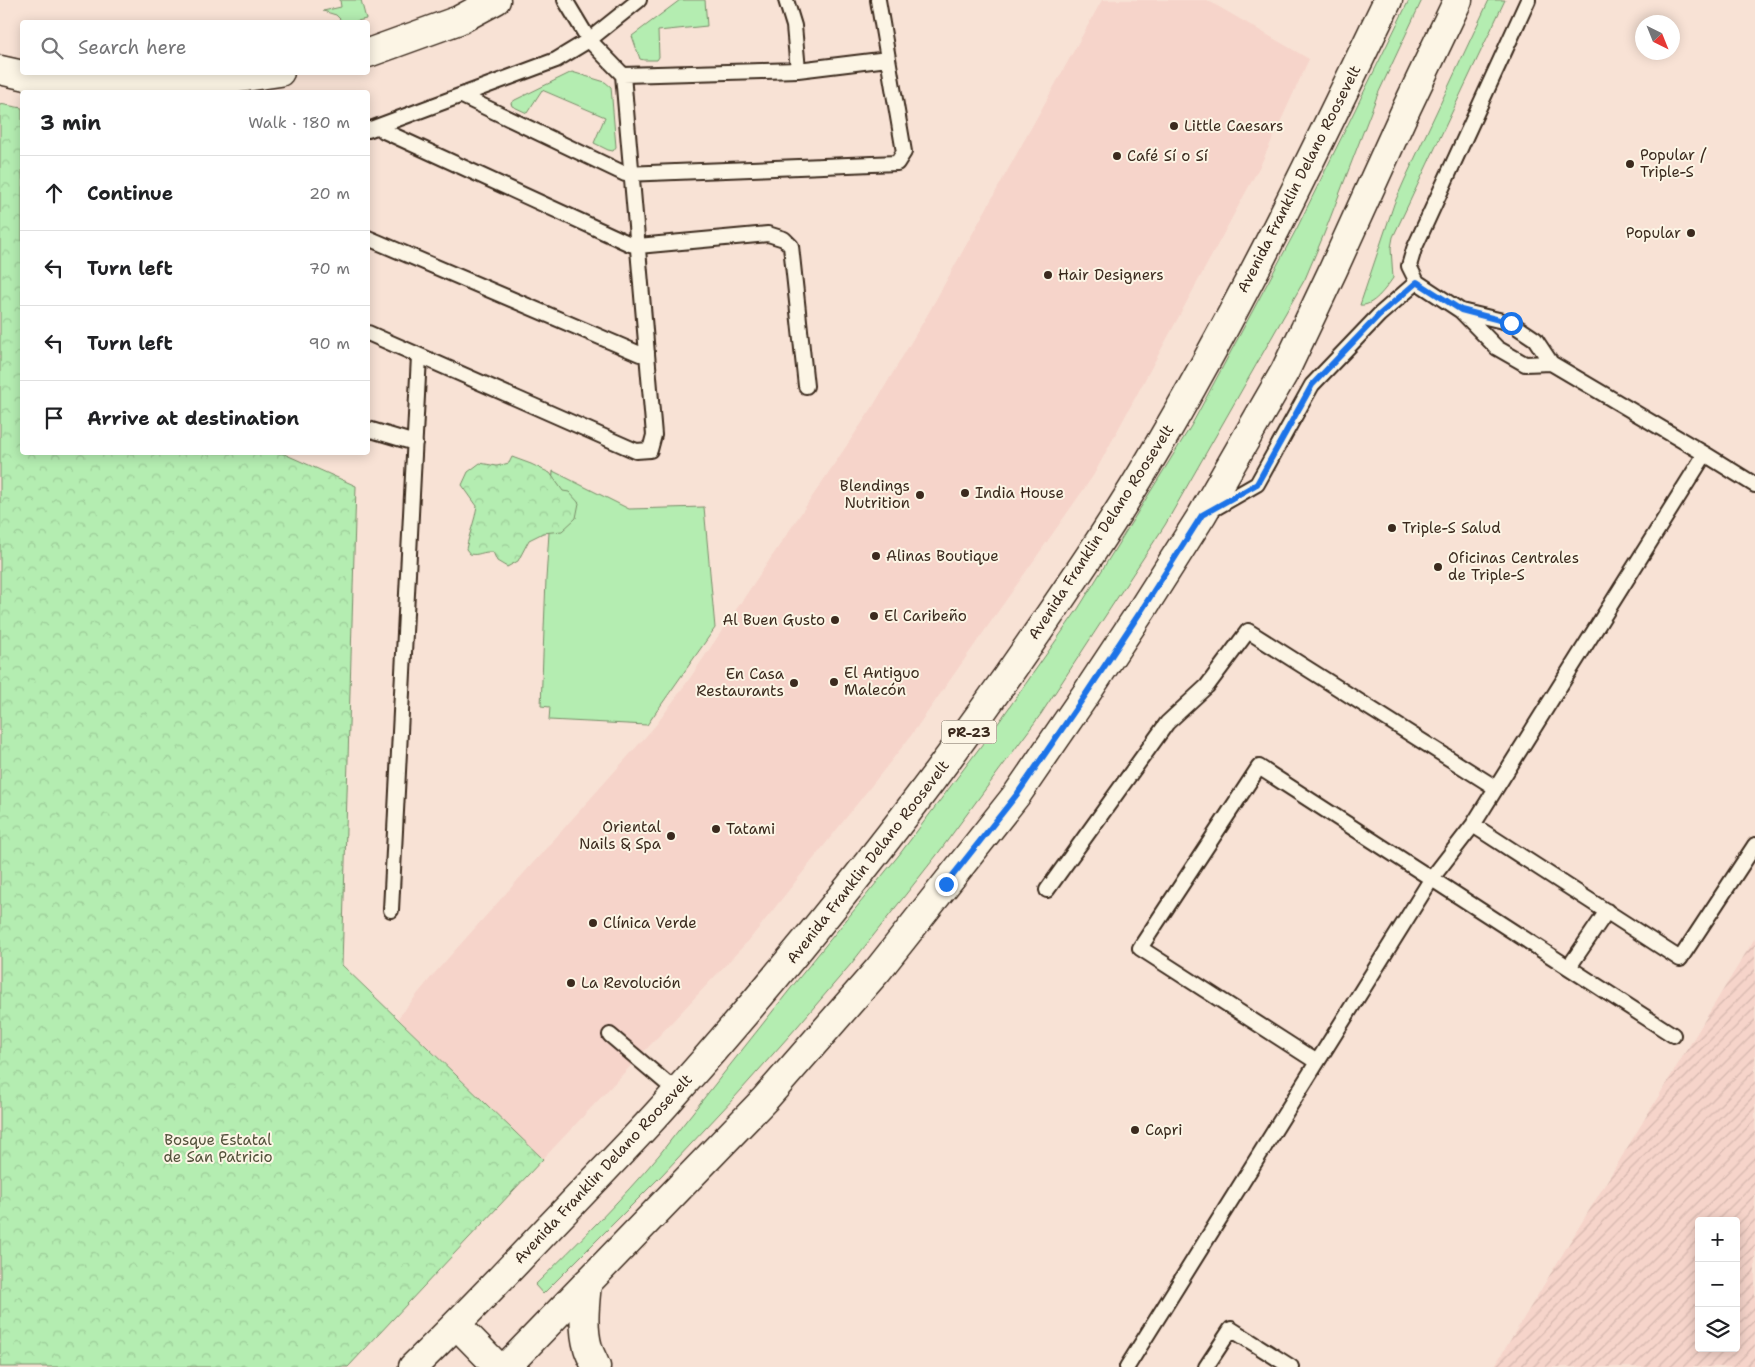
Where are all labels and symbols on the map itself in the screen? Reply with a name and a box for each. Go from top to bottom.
north arrow [1635,15,1680,60]
street label: Avenida Franklin Delano Roosevelt [1233,62,1365,296]
place label: Little Caesars [1184,116,1283,136]
marker: Little Caesars [1168,120,1180,132]
place label: Popular / Triple-S [1640,145,1707,182]
place label: Café Sí o Sí [1127,146,1209,166]
marker: Café Sí o Sí [1111,150,1123,162]
marker: Popular / Triple-S [1624,158,1636,170]
place label: Popular [1626,223,1681,243]
marker: Popular [1685,227,1697,239]
place label: Hair Designers [1058,265,1164,285]
marker: Hair Designers [1042,269,1054,281]
route start [1500,312,1523,335]
street label: Avenida Franklin Delano Roosevelt [1024,421,1178,643]
place label: Blendings Nutrition [840,476,910,513]
place label: India House [975,483,1064,503]
marker: India House [959,487,971,499]
marker: Blendings Nutrition [914,489,926,501]
place label: Triple-S Salud [1402,518,1501,538]
marker: Triple-S Salud [1386,522,1398,534]
place label: Alinas Boutique [886,546,999,566]
place label: Oficinas Centrales de Triple-S [1448,548,1579,585]
marker: Alinas Boutique [870,550,882,562]
marker: Oficinas Centrales de Triple-S [1432,561,1444,573]
place label: El Caribeño [884,606,967,626]
place label: Al Buen Gusto [722,610,825,630]
marker: El Caribeño [868,610,880,622]
marker: Al Buen Gusto [829,614,841,626]
place label: El Antiguo Malecón [844,663,920,700]
place label: En Casa Restaurants [696,664,785,701]
marker: El Antiguo Malecón [828,676,840,688]
marker: En Casa Restaurants [788,677,800,689]
road number: PR-23 [942,720,996,744]
street label: Avenida Franklin Delano Roosevelt [782,756,954,968]
place label: Oriental Nails & Spa [579,817,662,854]
place label: Tatami [726,819,775,839]
marker: Tatami [710,823,722,835]
marker: Oriental Nails & Spa [665,830,677,842]
route end [935,873,958,896]
place label: Clínica Verde [603,913,697,933]
marker: Clínica Verde [587,917,599,929]
place label: La Revolución [581,973,681,993]
marker: La Revolución [565,977,577,989]
street label: Avenida Franklin Delano Roosevelt [509,1070,697,1268]
place label: Capri [1145,1120,1182,1140]
marker: Capri [1129,1124,1141,1136]
park label: Bosque Estatal de San Patricio [163,1130,273,1167]

